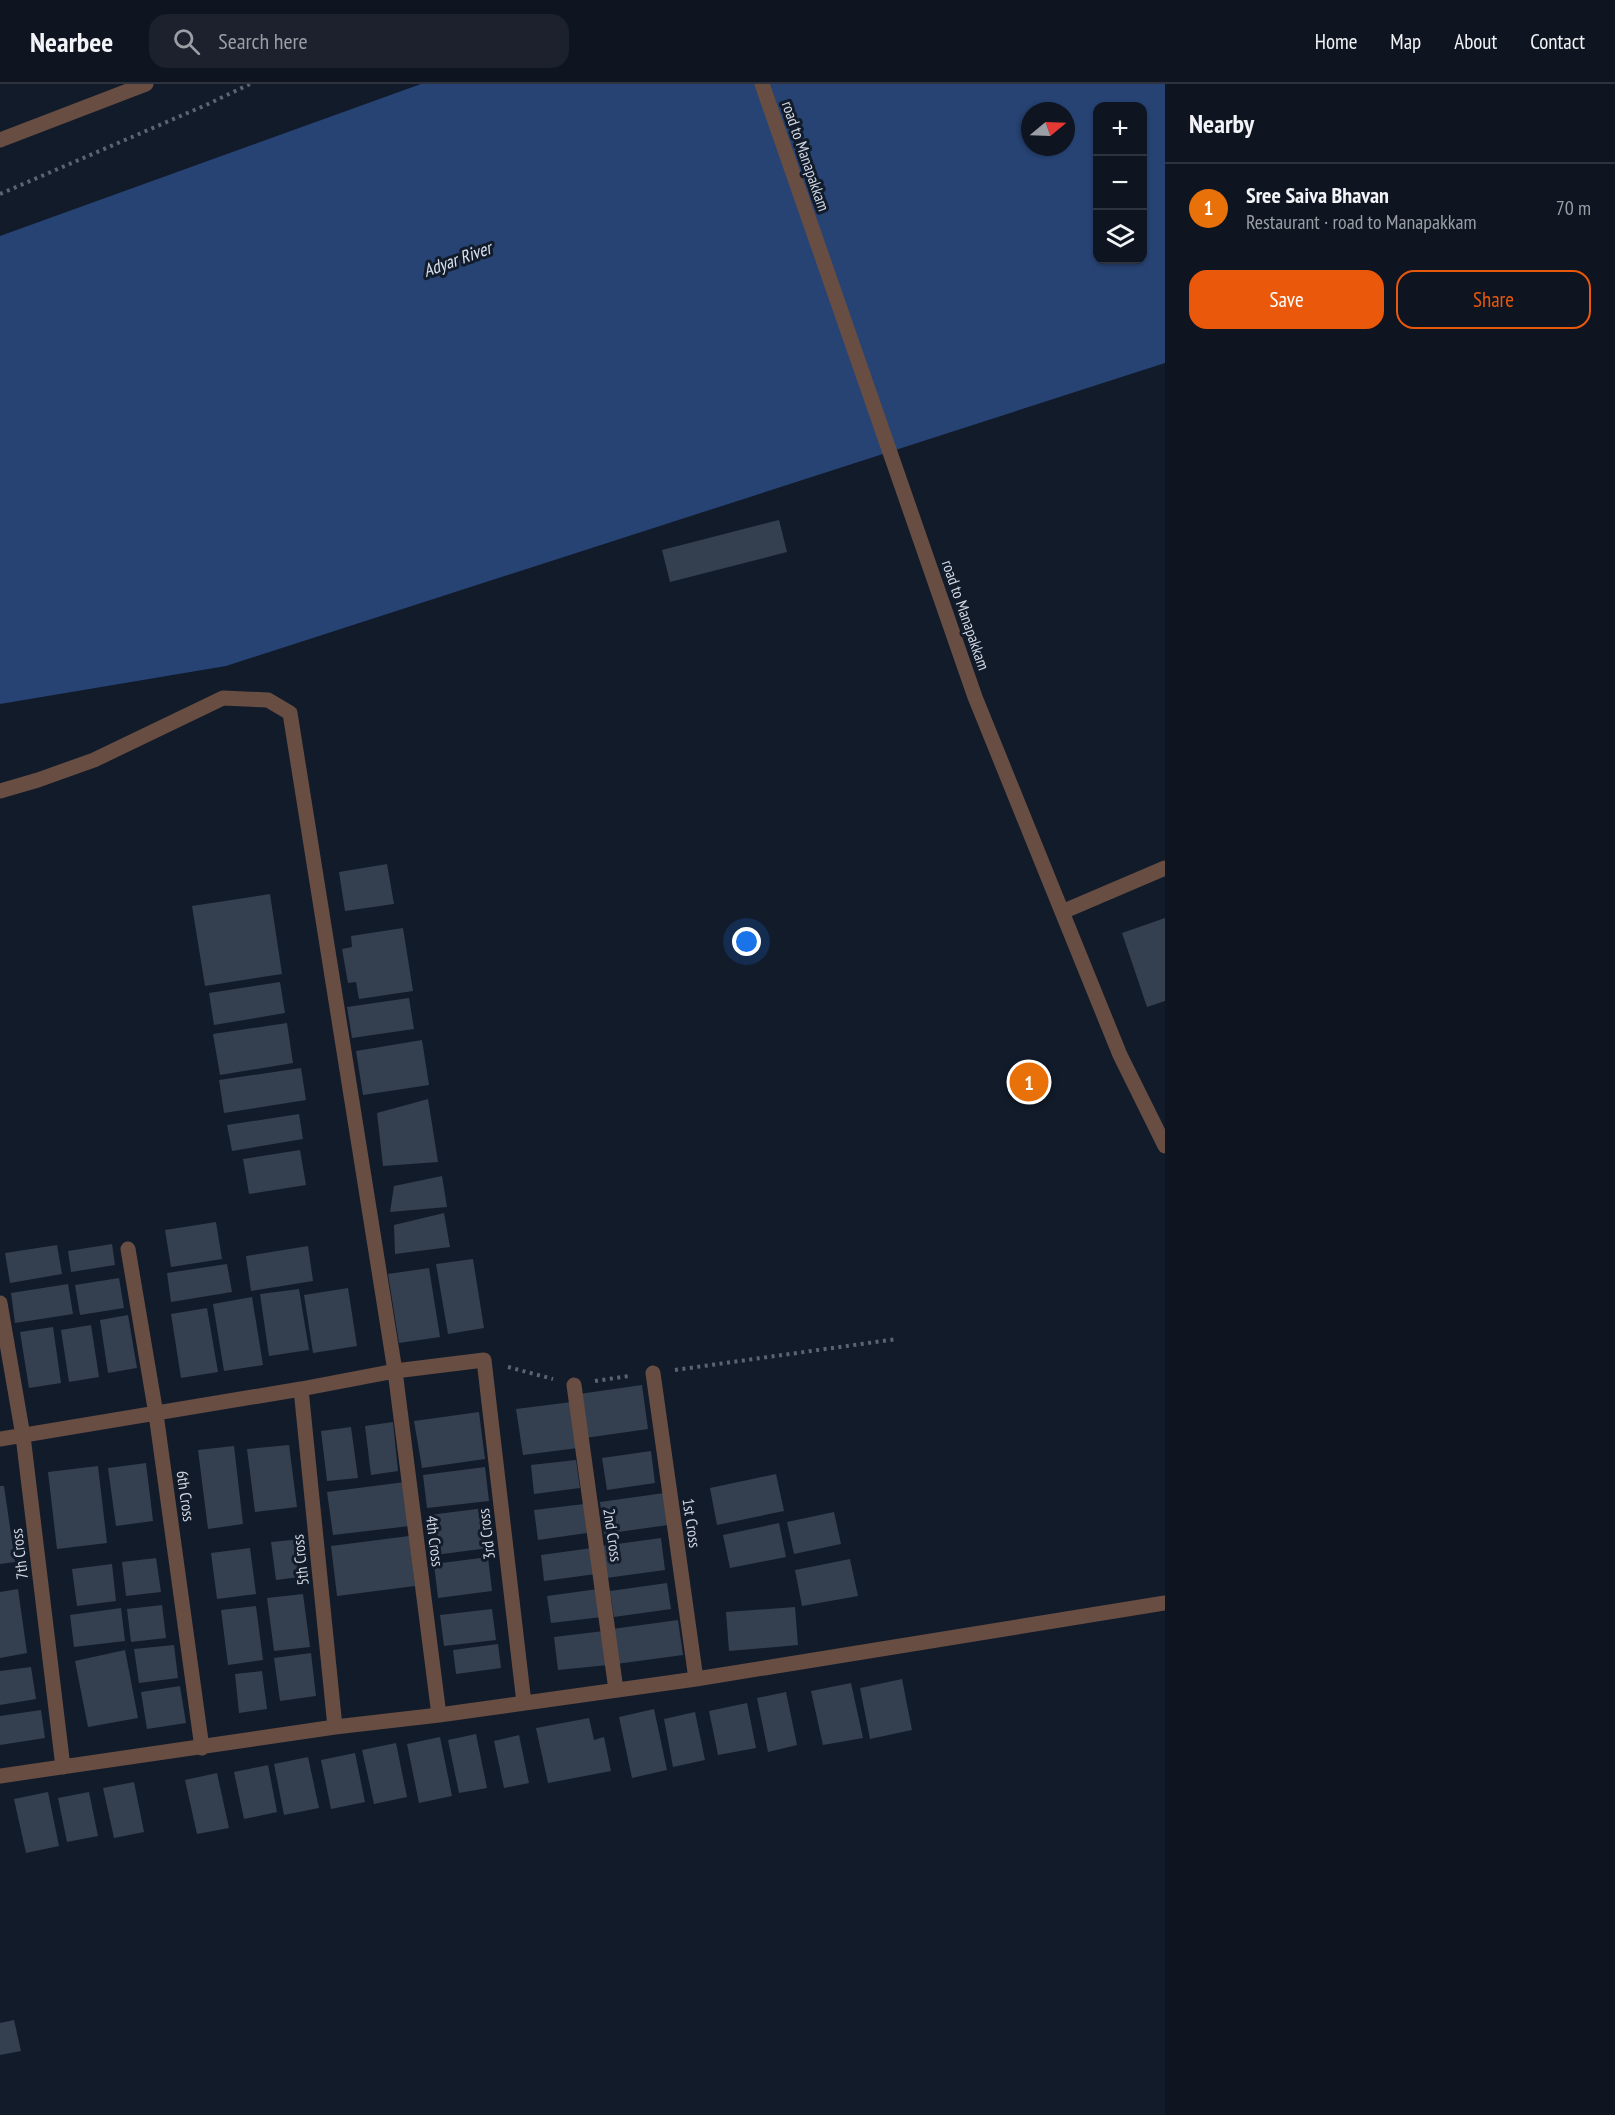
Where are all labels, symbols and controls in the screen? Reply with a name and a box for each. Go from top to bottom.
search box [149,14,569,68]
text: Nearbee [30,23,113,60]
icon: search [170,25,203,58]
text: Search here [218,27,308,55]
text: Home [1315,28,1357,55]
text: Map [1390,28,1421,55]
text: About [1454,28,1497,55]
text: Contact [1530,28,1585,55]
street label: road to Manapakkam [778,98,834,214]
north arrow [1021,102,1075,156]
map controls [1093,102,1147,264]
button: + [1093,102,1147,156]
text: Nearby [1189,107,1254,140]
button: − [1093,156,1147,210]
text: Sree Saiva Bhavan [1246,181,1389,209]
text: 1 [1204,195,1213,221]
text: 70 m [1556,195,1591,221]
text: Restaurant · road to Manapakkam [1246,209,1477,235]
button: layers [1093,210,1147,264]
water label: Adyar River [420,235,497,282]
button: Save [1189,270,1384,329]
button: Share [1396,270,1591,329]
street label: road to Manapakkam [938,557,994,673]
your location [732,927,761,956]
pin: 1 [1010,1060,1048,1104]
street label: 6th Cross [173,1469,199,1523]
street label: 1st Cross [679,1497,705,1549]
street label: 3rd Cross [473,1507,499,1561]
street label: 2nd Cross [599,1507,627,1563]
street label: 4th Cross [422,1514,448,1568]
street label: 7th Cross [6,1527,32,1581]
street label: 5th Cross [287,1533,313,1587]

